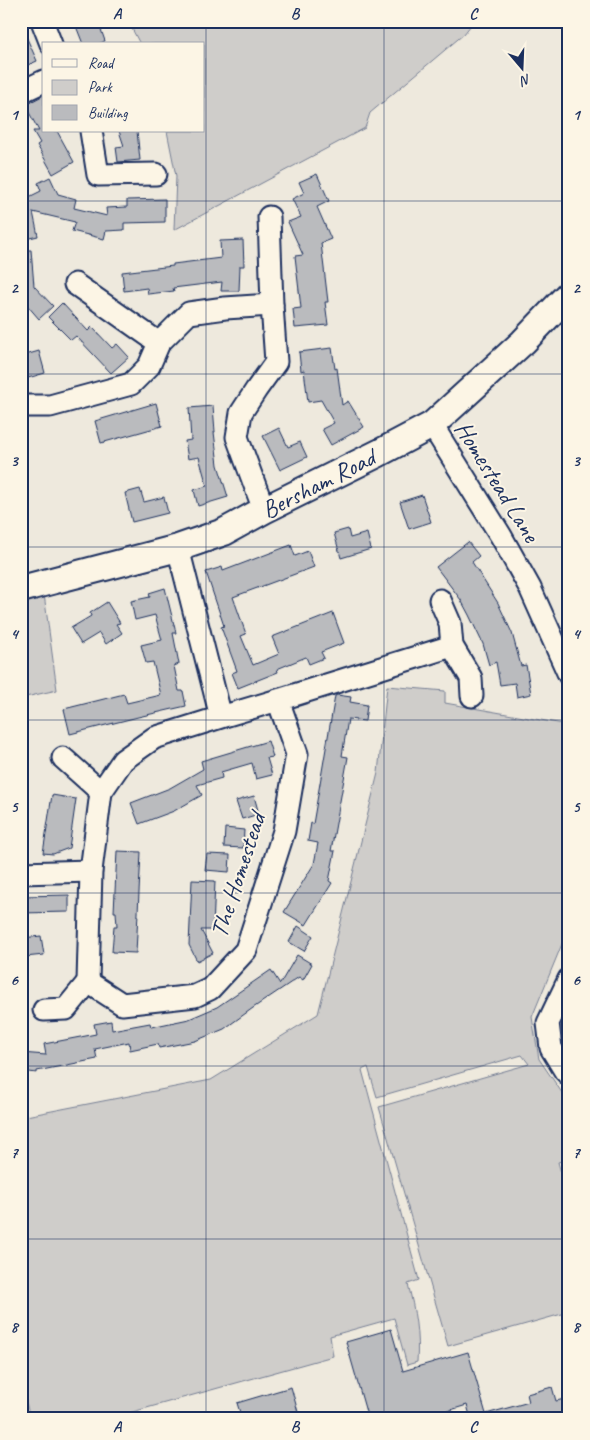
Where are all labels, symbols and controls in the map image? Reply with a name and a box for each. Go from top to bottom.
text: A [113,4,123,24]
text: B [291,4,301,24]
text: C [469,4,479,24]
legend [42,42,205,132]
north arrow [498,42,548,92]
text: Road [88,54,115,73]
text: N [517,70,533,90]
text: Park [88,78,113,97]
text: Building [88,104,128,123]
text: 1 [10,105,19,125]
text: 1 [572,105,581,125]
text: 2 [10,278,19,298]
text: 2 [572,278,581,298]
street label: Homestead Lane [447,415,548,550]
street label: Bersham Road [256,440,384,526]
text: 3 [10,451,19,471]
text: 3 [572,451,581,471]
text: 4 [10,624,19,644]
text: 4 [572,624,581,644]
text: 5 [11,797,20,817]
text: 5 [573,797,582,817]
street label: The Homestead [203,805,274,942]
text: 6 [10,970,19,990]
text: 6 [572,970,581,990]
text: 7 [10,1143,19,1163]
text: 7 [572,1143,581,1163]
text: 8 [10,1317,19,1337]
text: 8 [572,1317,581,1337]
text: A [113,1417,123,1437]
text: B [291,1417,301,1437]
text: C [469,1417,479,1437]

